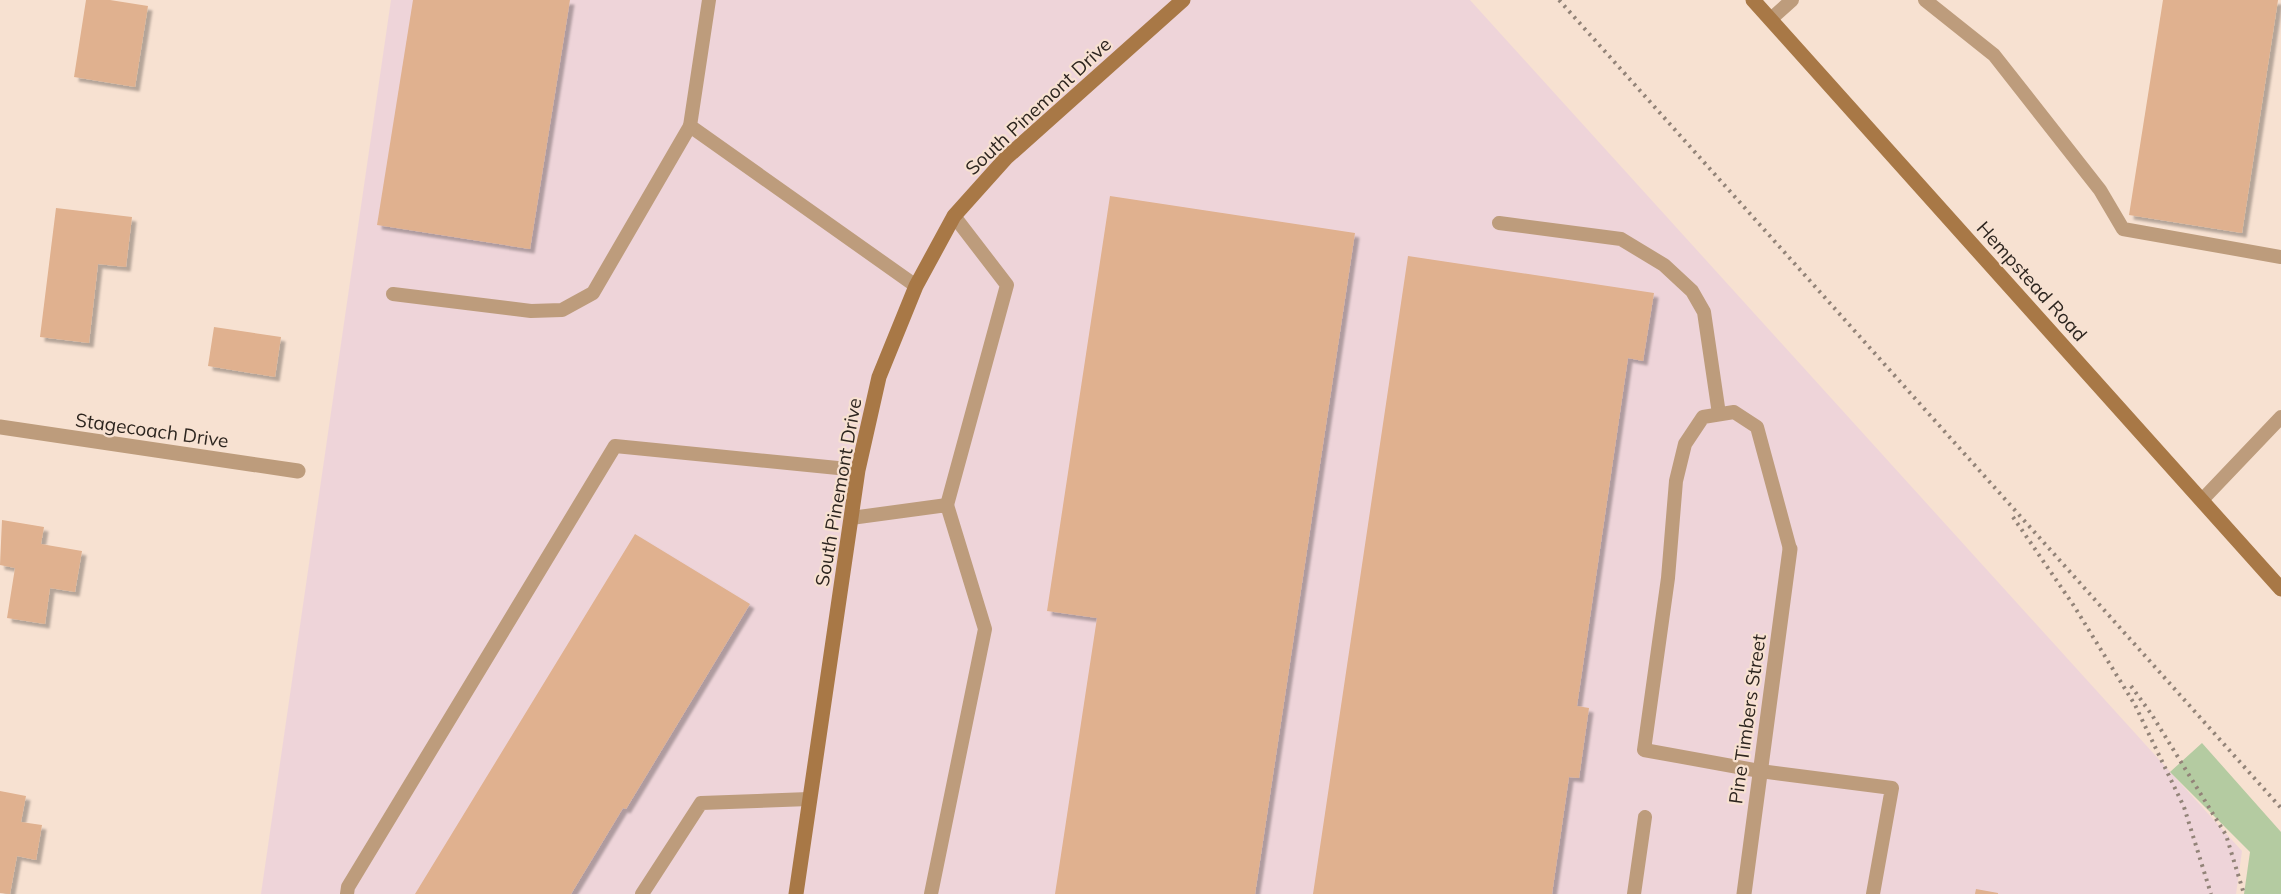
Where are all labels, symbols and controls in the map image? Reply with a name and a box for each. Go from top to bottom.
street label: South Pinemont Drive [960,32,1116,180]
street label: Hempstead Road [1972,216,2092,346]
street label: South Pinemont Drive [810,396,866,588]
street label: Stagecoach Drive [74,407,230,453]
street label: Pine Timbers Street [1723,632,1771,806]

